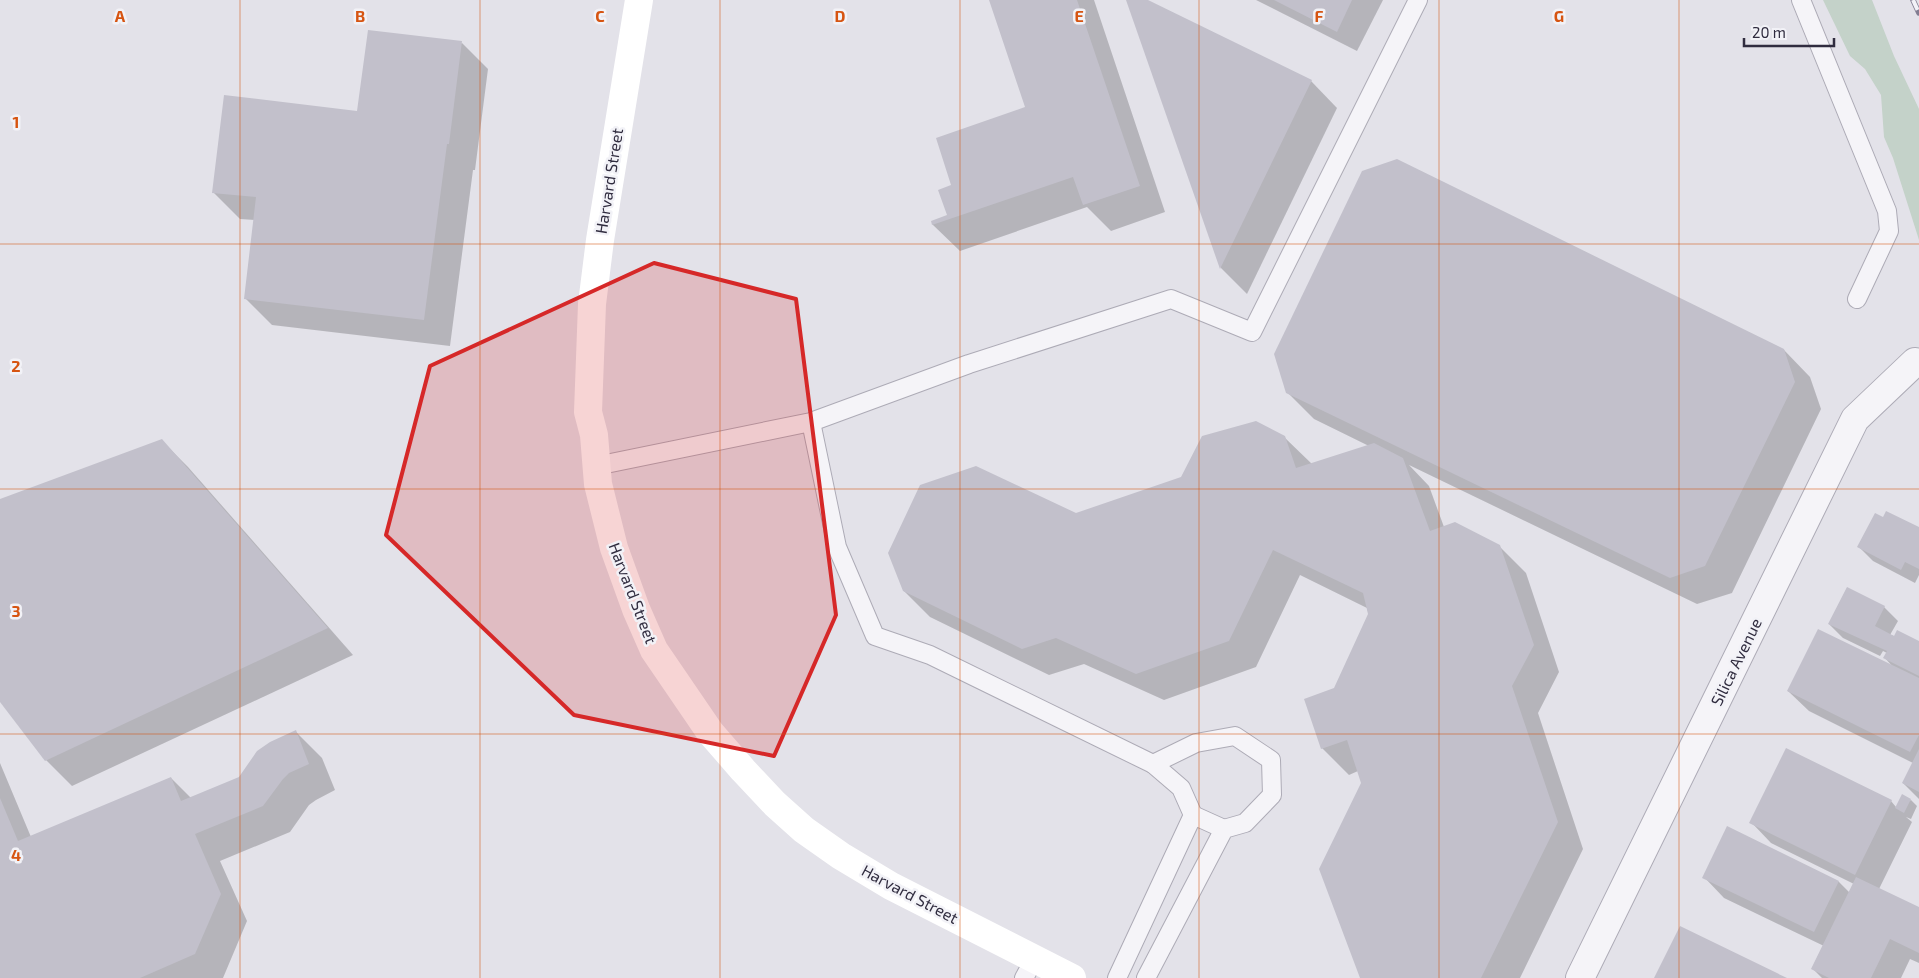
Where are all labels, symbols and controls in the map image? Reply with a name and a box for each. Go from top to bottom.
text: A [115,6,126,25]
text: B [355,6,365,25]
text: C [595,6,605,25]
text: D [835,6,846,25]
text: E [1074,6,1084,25]
text: F [1315,6,1324,25]
text: G [1554,6,1564,25]
scale bar [1744,15,1834,47]
text: 20 m [1752,23,1786,41]
text: 1 [13,112,19,131]
street label: Harvard Street [591,127,626,235]
text: 2 [11,356,21,375]
street label: Harvard Street [606,540,661,646]
text: 3 [11,601,21,620]
street label: Silica Avenue [1706,615,1765,709]
text: 4 [11,845,21,864]
street label: Harvard Street [859,860,962,927]

